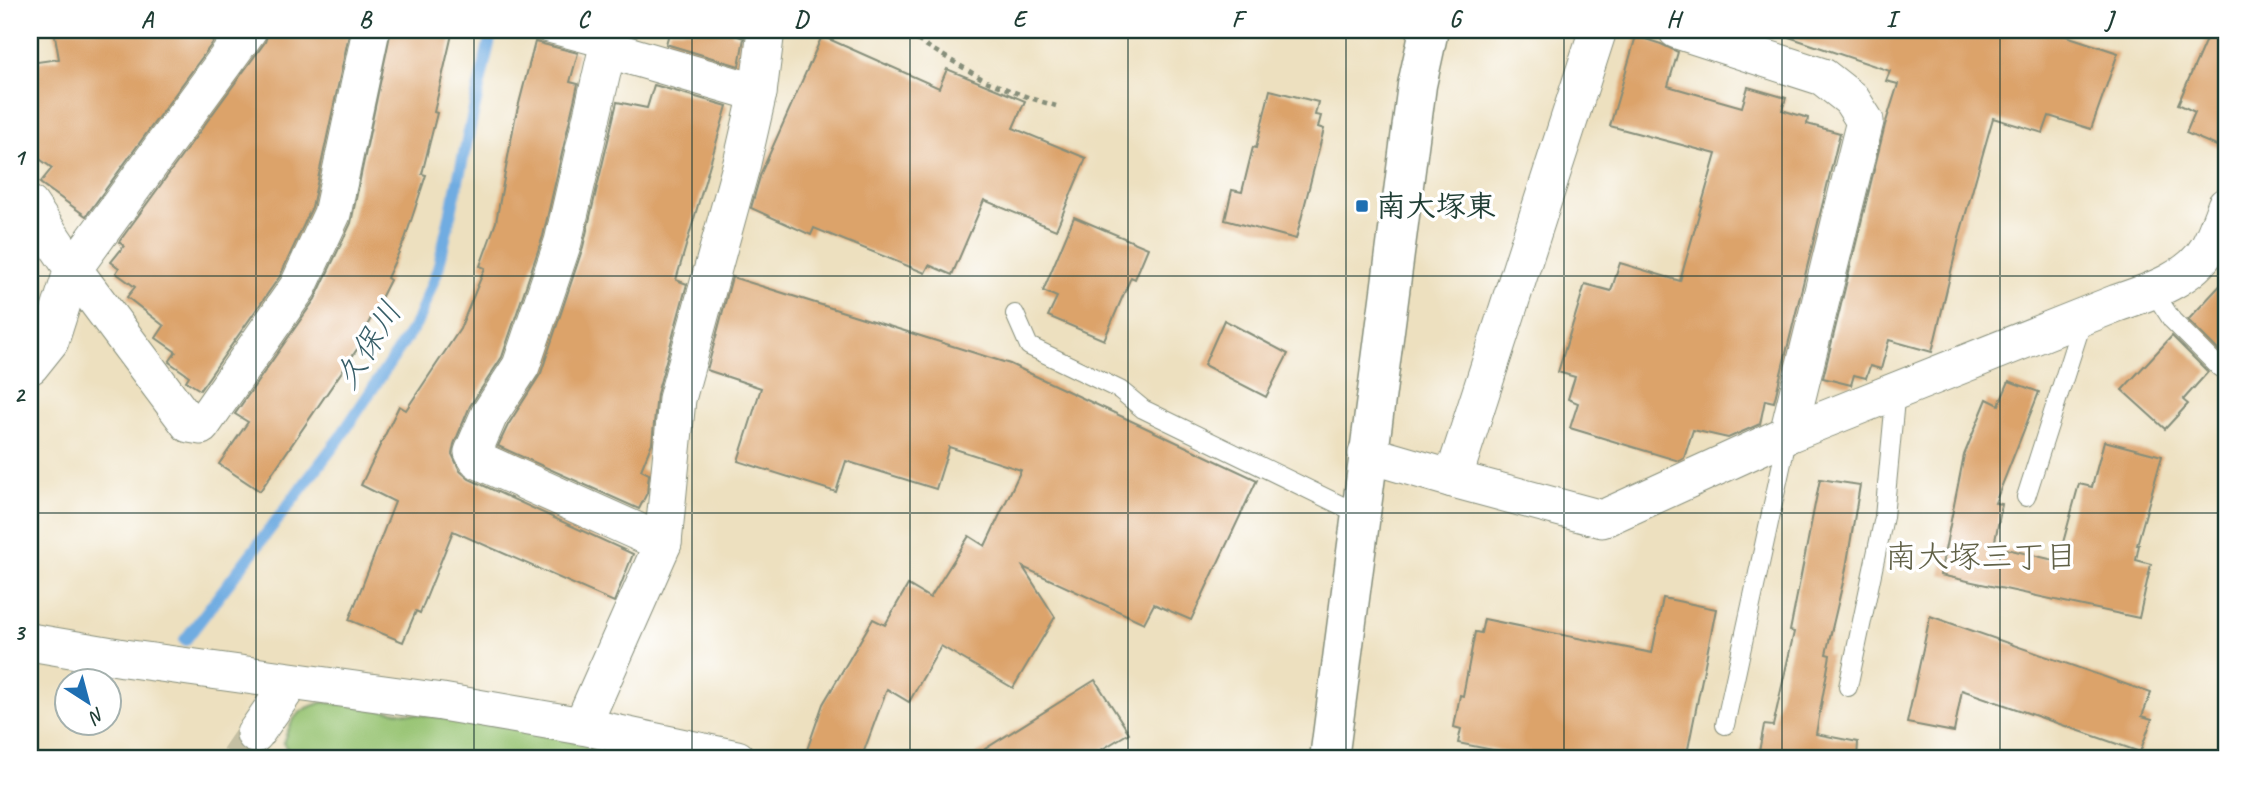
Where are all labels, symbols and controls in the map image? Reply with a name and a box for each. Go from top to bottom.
text: A [141,5,155,34]
text: B [359,5,373,34]
text: C [578,5,592,34]
text: D [794,5,810,34]
text: E [1013,5,1029,34]
text: F [1232,5,1248,34]
text: G [1449,5,1464,34]
text: H [1666,5,1684,34]
text: I [1886,5,1901,34]
text: J [2103,5,2116,34]
text: 1 [14,143,27,172]
place label: 南大塚東 [1376,187,1496,225]
marker: 南大塚東 [1354,198,1370,214]
water label: 久保川 [325,293,411,397]
text: 2 [14,380,27,409]
district label: 南大塚三丁目 [1885,536,2077,577]
text: 3 [14,618,27,647]
north arrow [52,666,122,736]
text: N [83,702,109,730]

